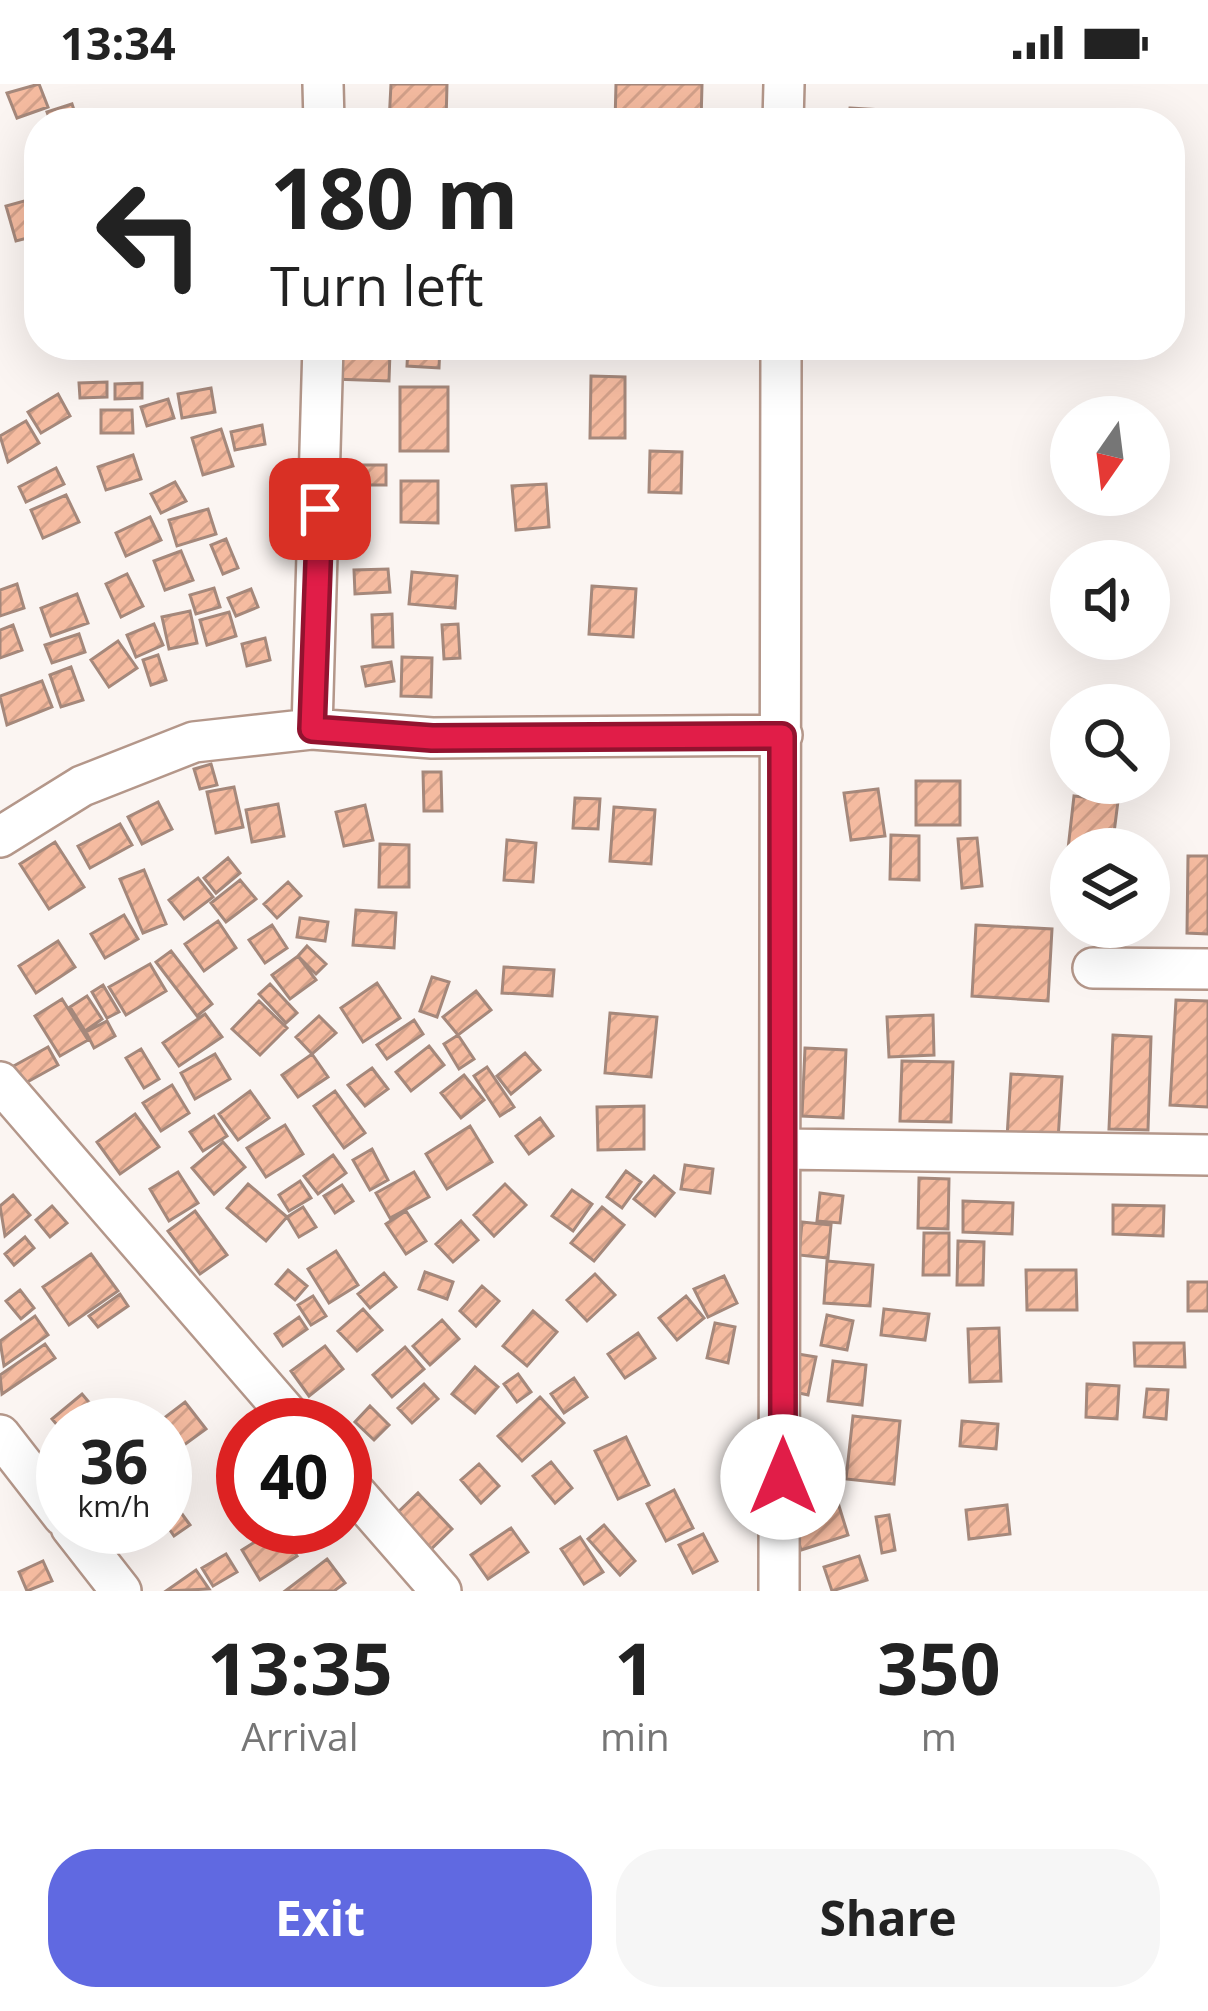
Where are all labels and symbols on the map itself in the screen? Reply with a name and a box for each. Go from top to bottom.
north arrow [1050,396,1170,516]
pin [269,458,371,560]
speed limit sign: 40 [216,1398,372,1554]
position arrow [720,1414,846,1540]

